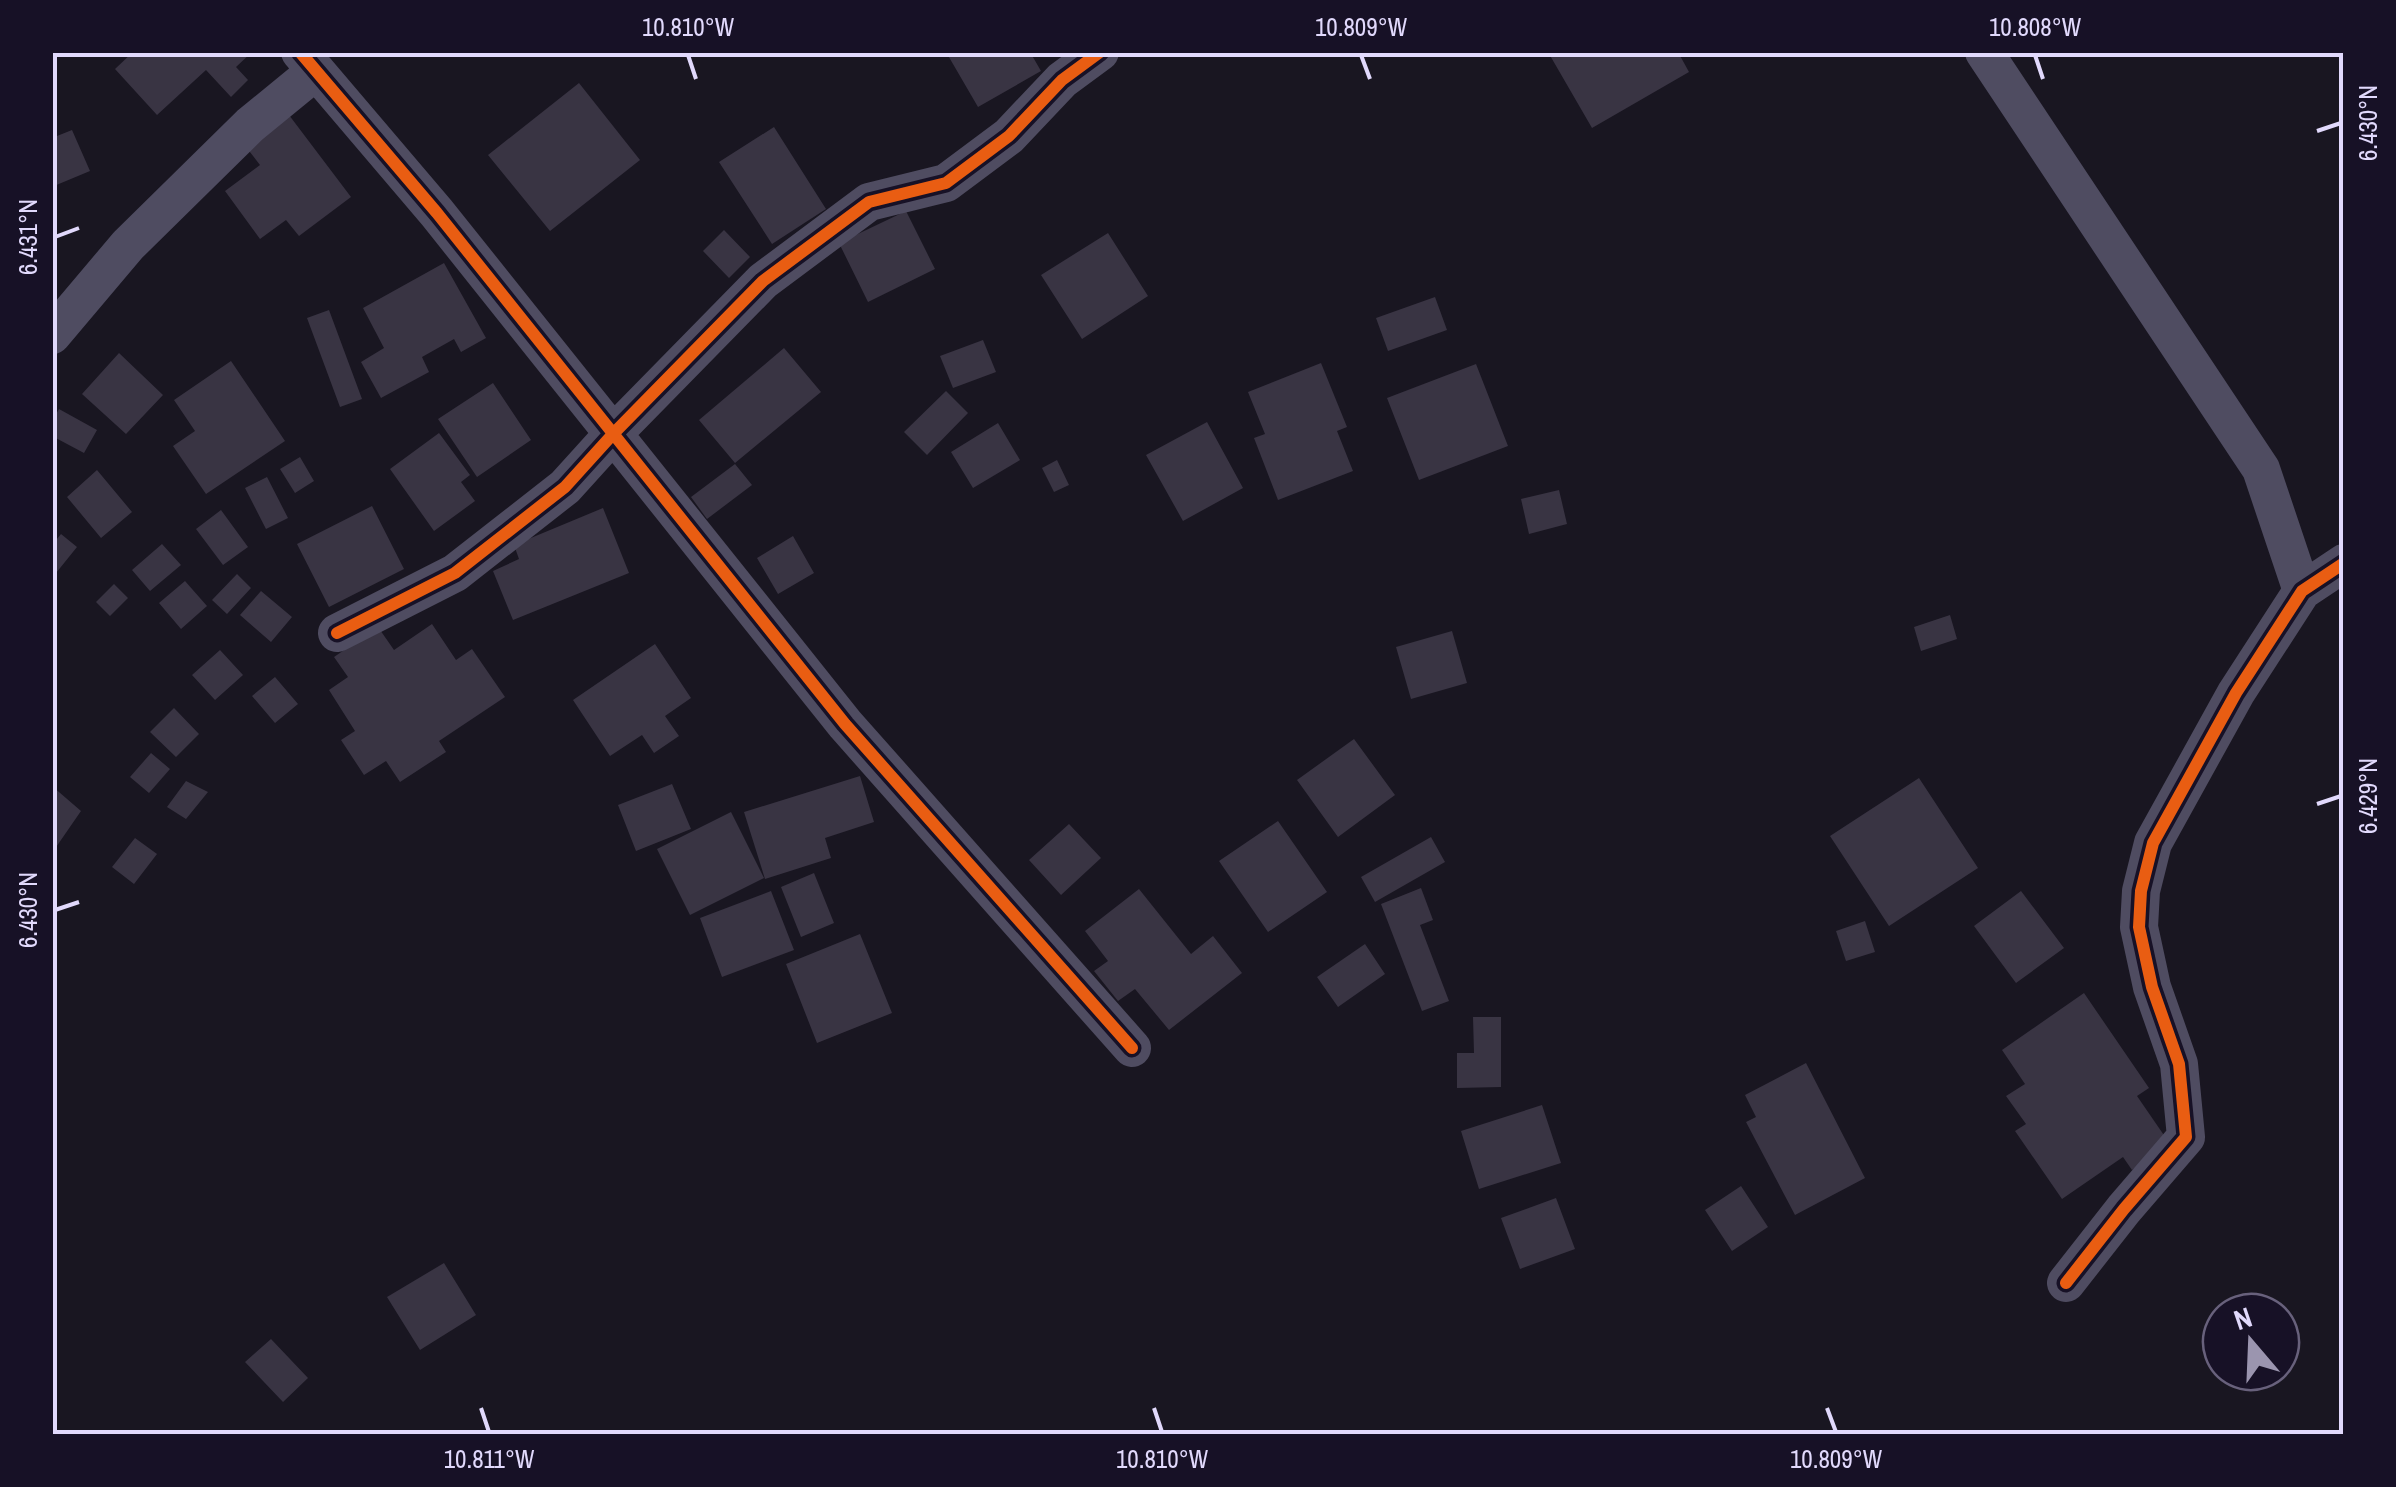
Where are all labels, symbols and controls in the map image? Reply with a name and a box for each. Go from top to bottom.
text: 10.810°W [642,10,735,44]
text: 10.809°W [1315,10,1408,44]
text: 10.808°W [1989,10,2082,44]
text: 6.430°N [2351,85,2385,161]
text: 6.431°N [11,199,45,275]
text: 6.429°N [2351,758,2385,834]
text: 6.430°N [11,872,45,948]
north arrow [2201,1292,2301,1392]
text: N [2229,1298,2257,1339]
text: 10.811°W [444,1442,535,1476]
text: 10.810°W [1116,1442,1209,1476]
text: 10.809°W [1790,1442,1883,1476]

